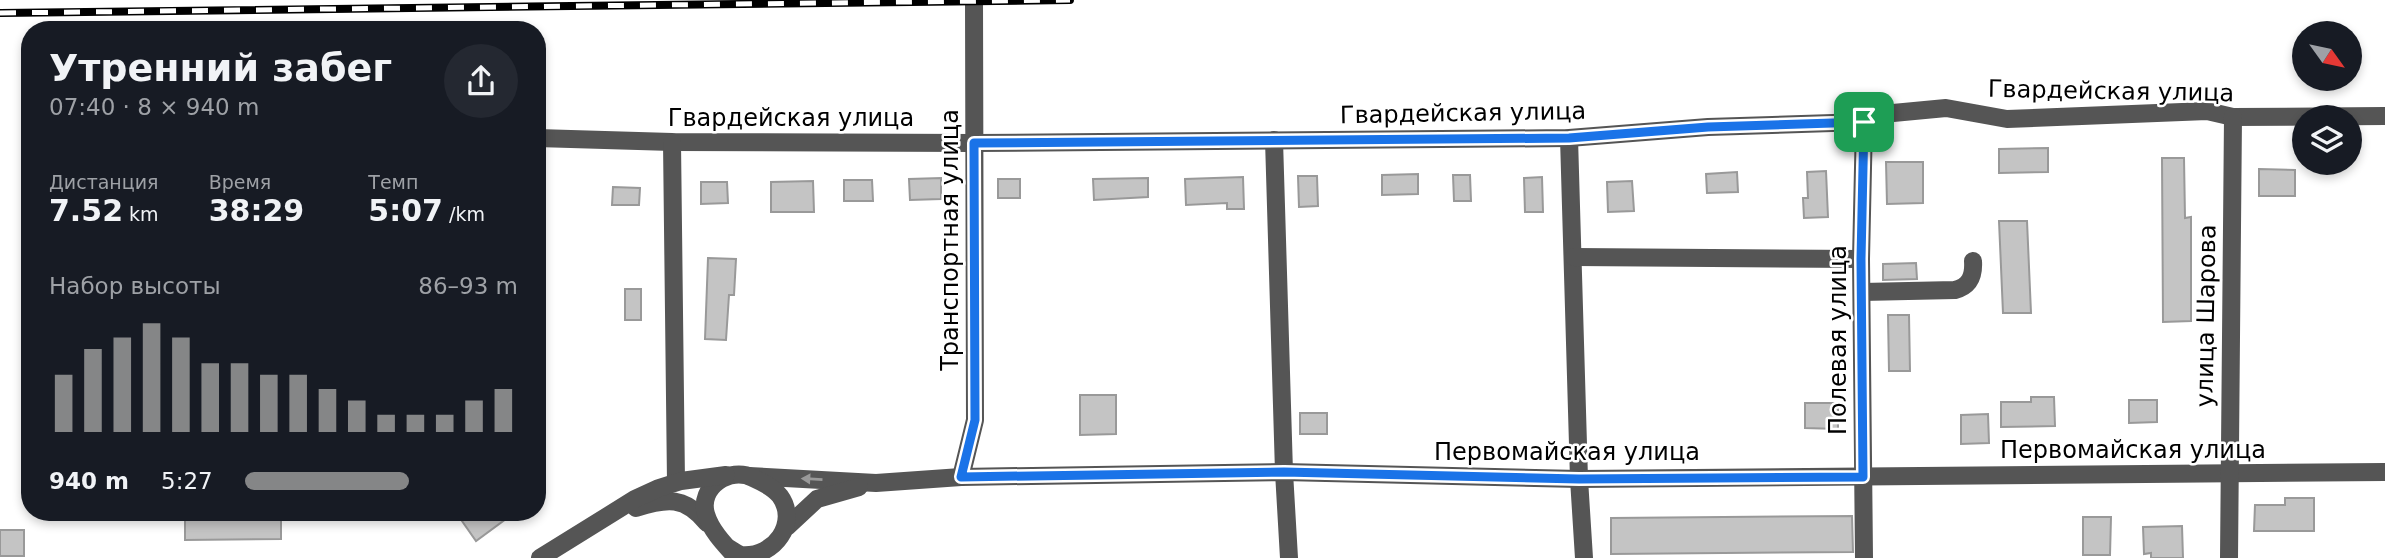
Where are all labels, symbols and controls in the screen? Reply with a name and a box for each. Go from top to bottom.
north arrow [2292,21,2362,91]
map controls [2292,21,2362,175]
button: share [444,44,518,118]
text: Утренний забег [49,46,392,90]
street label: Гвардейская улица [1988,75,2234,107]
pin [1834,92,1894,152]
text: 07:40 · 8 × 940 m [49,94,259,120]
street label: Гвардейская улица [1340,97,1586,129]
icon: arrive [1845,103,1883,141]
street label: Гвардейская улица [668,104,914,132]
button: layers [2292,105,2362,175]
street label: Транспортная улица [936,109,964,372]
text: Дистанция [49,171,158,193]
text: Время [209,171,271,193]
text: Темп [368,171,418,193]
text: 7.52 [49,193,123,228]
text: 38:29 [209,193,304,228]
text: 5:07 [368,193,443,228]
text: km [123,203,159,225]
text: /km [443,203,485,225]
street label: улица Шарова [2190,224,2222,408]
street label: Полевая улица [1824,245,1852,435]
text: Набор высоты [49,273,221,299]
text: 86–93 m [418,273,518,299]
street label: Первомайская улица [2000,436,2266,464]
street label: Первомайская улица [1434,438,1700,466]
text: 940 m [49,468,129,494]
text: 5:27 [161,468,213,494]
one-way arrow [801,473,823,484]

